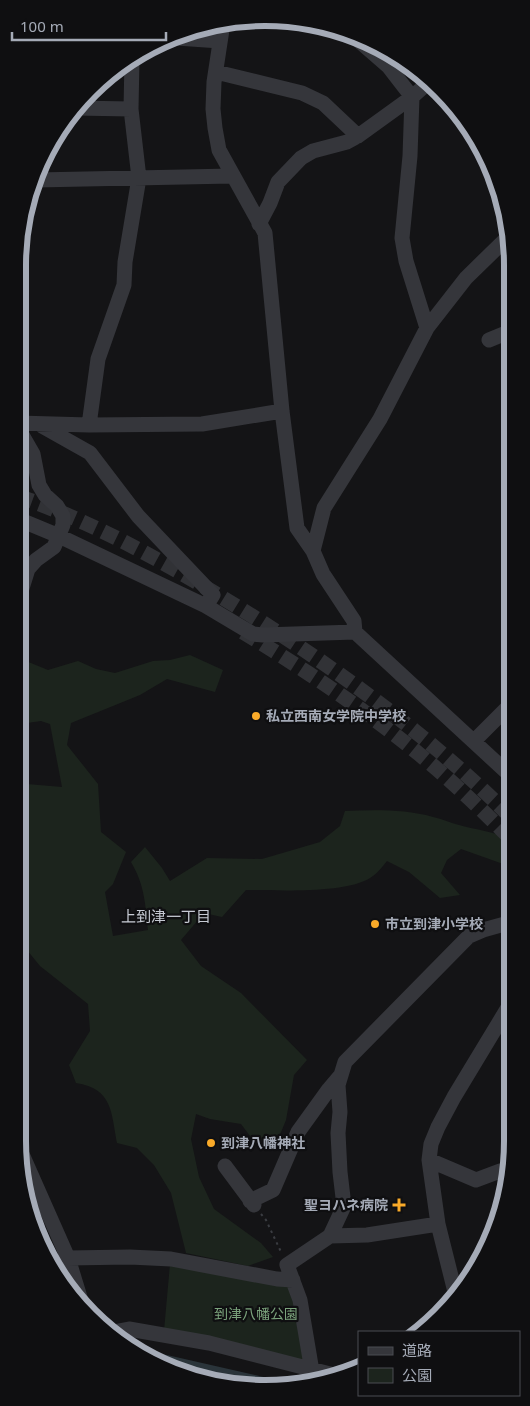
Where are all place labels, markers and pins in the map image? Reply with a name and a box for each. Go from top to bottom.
place label: 私立西南女学院中学校 [266,706,406,725]
marker: 私立西南女学院中学校 [250,710,262,722]
place label: 市立到津小学校 [385,914,483,933]
marker: 市立到津小学校 [369,918,381,930]
place label: 到津八幡神社 [221,1133,305,1152]
marker: 到津八幡神社 [205,1137,217,1149]
place label: 聖ヨハネ病院 [304,1195,388,1214]
marker: 聖ヨハネ病院 [392,1198,406,1212]

